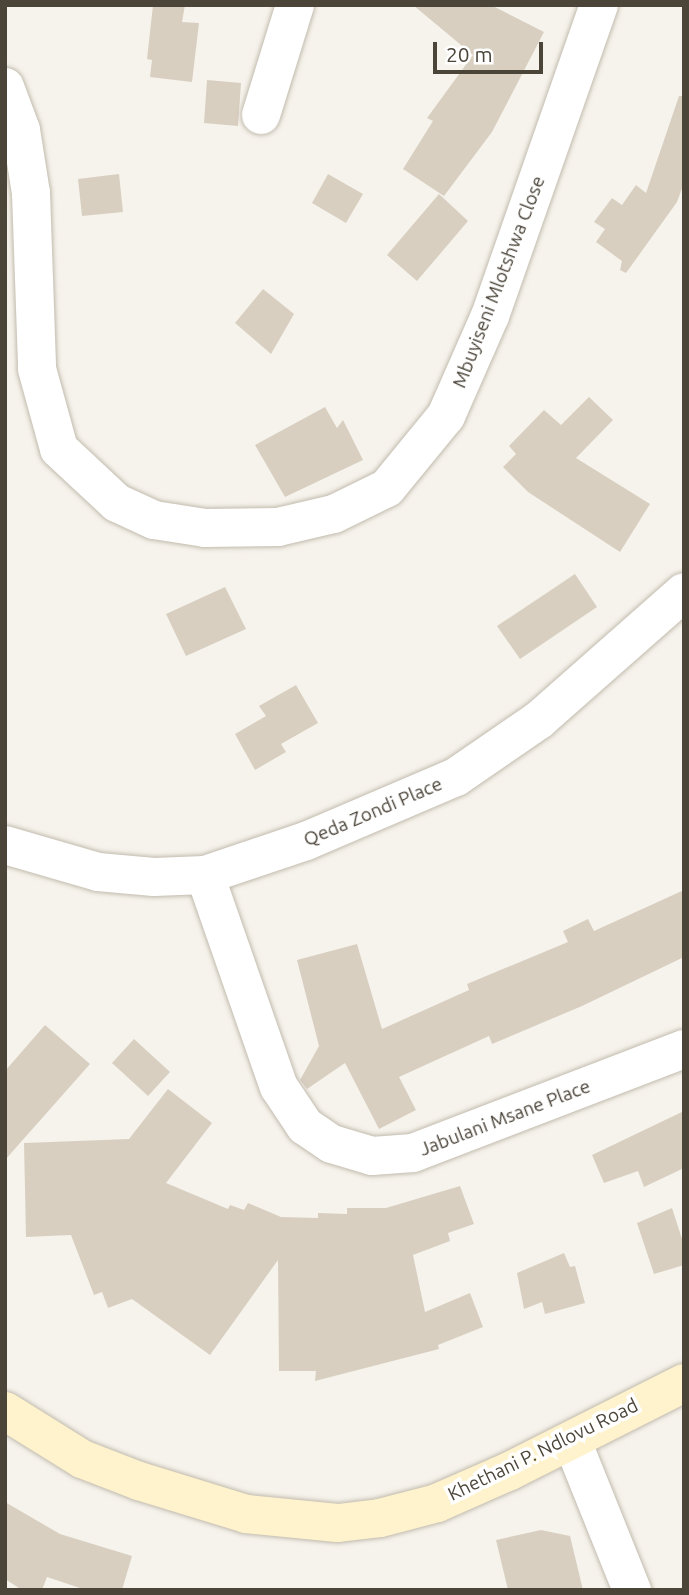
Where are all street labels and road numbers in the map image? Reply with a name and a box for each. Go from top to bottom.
street label: Mbuyiseni Mlotshwa Close [448,173,550,391]
street label: Qeda Zondi Place [300,772,446,852]
street label: Jabulani Msane Place [416,1075,594,1161]
street label: Khethani P. Ndlovu Road [444,1394,642,1506]

